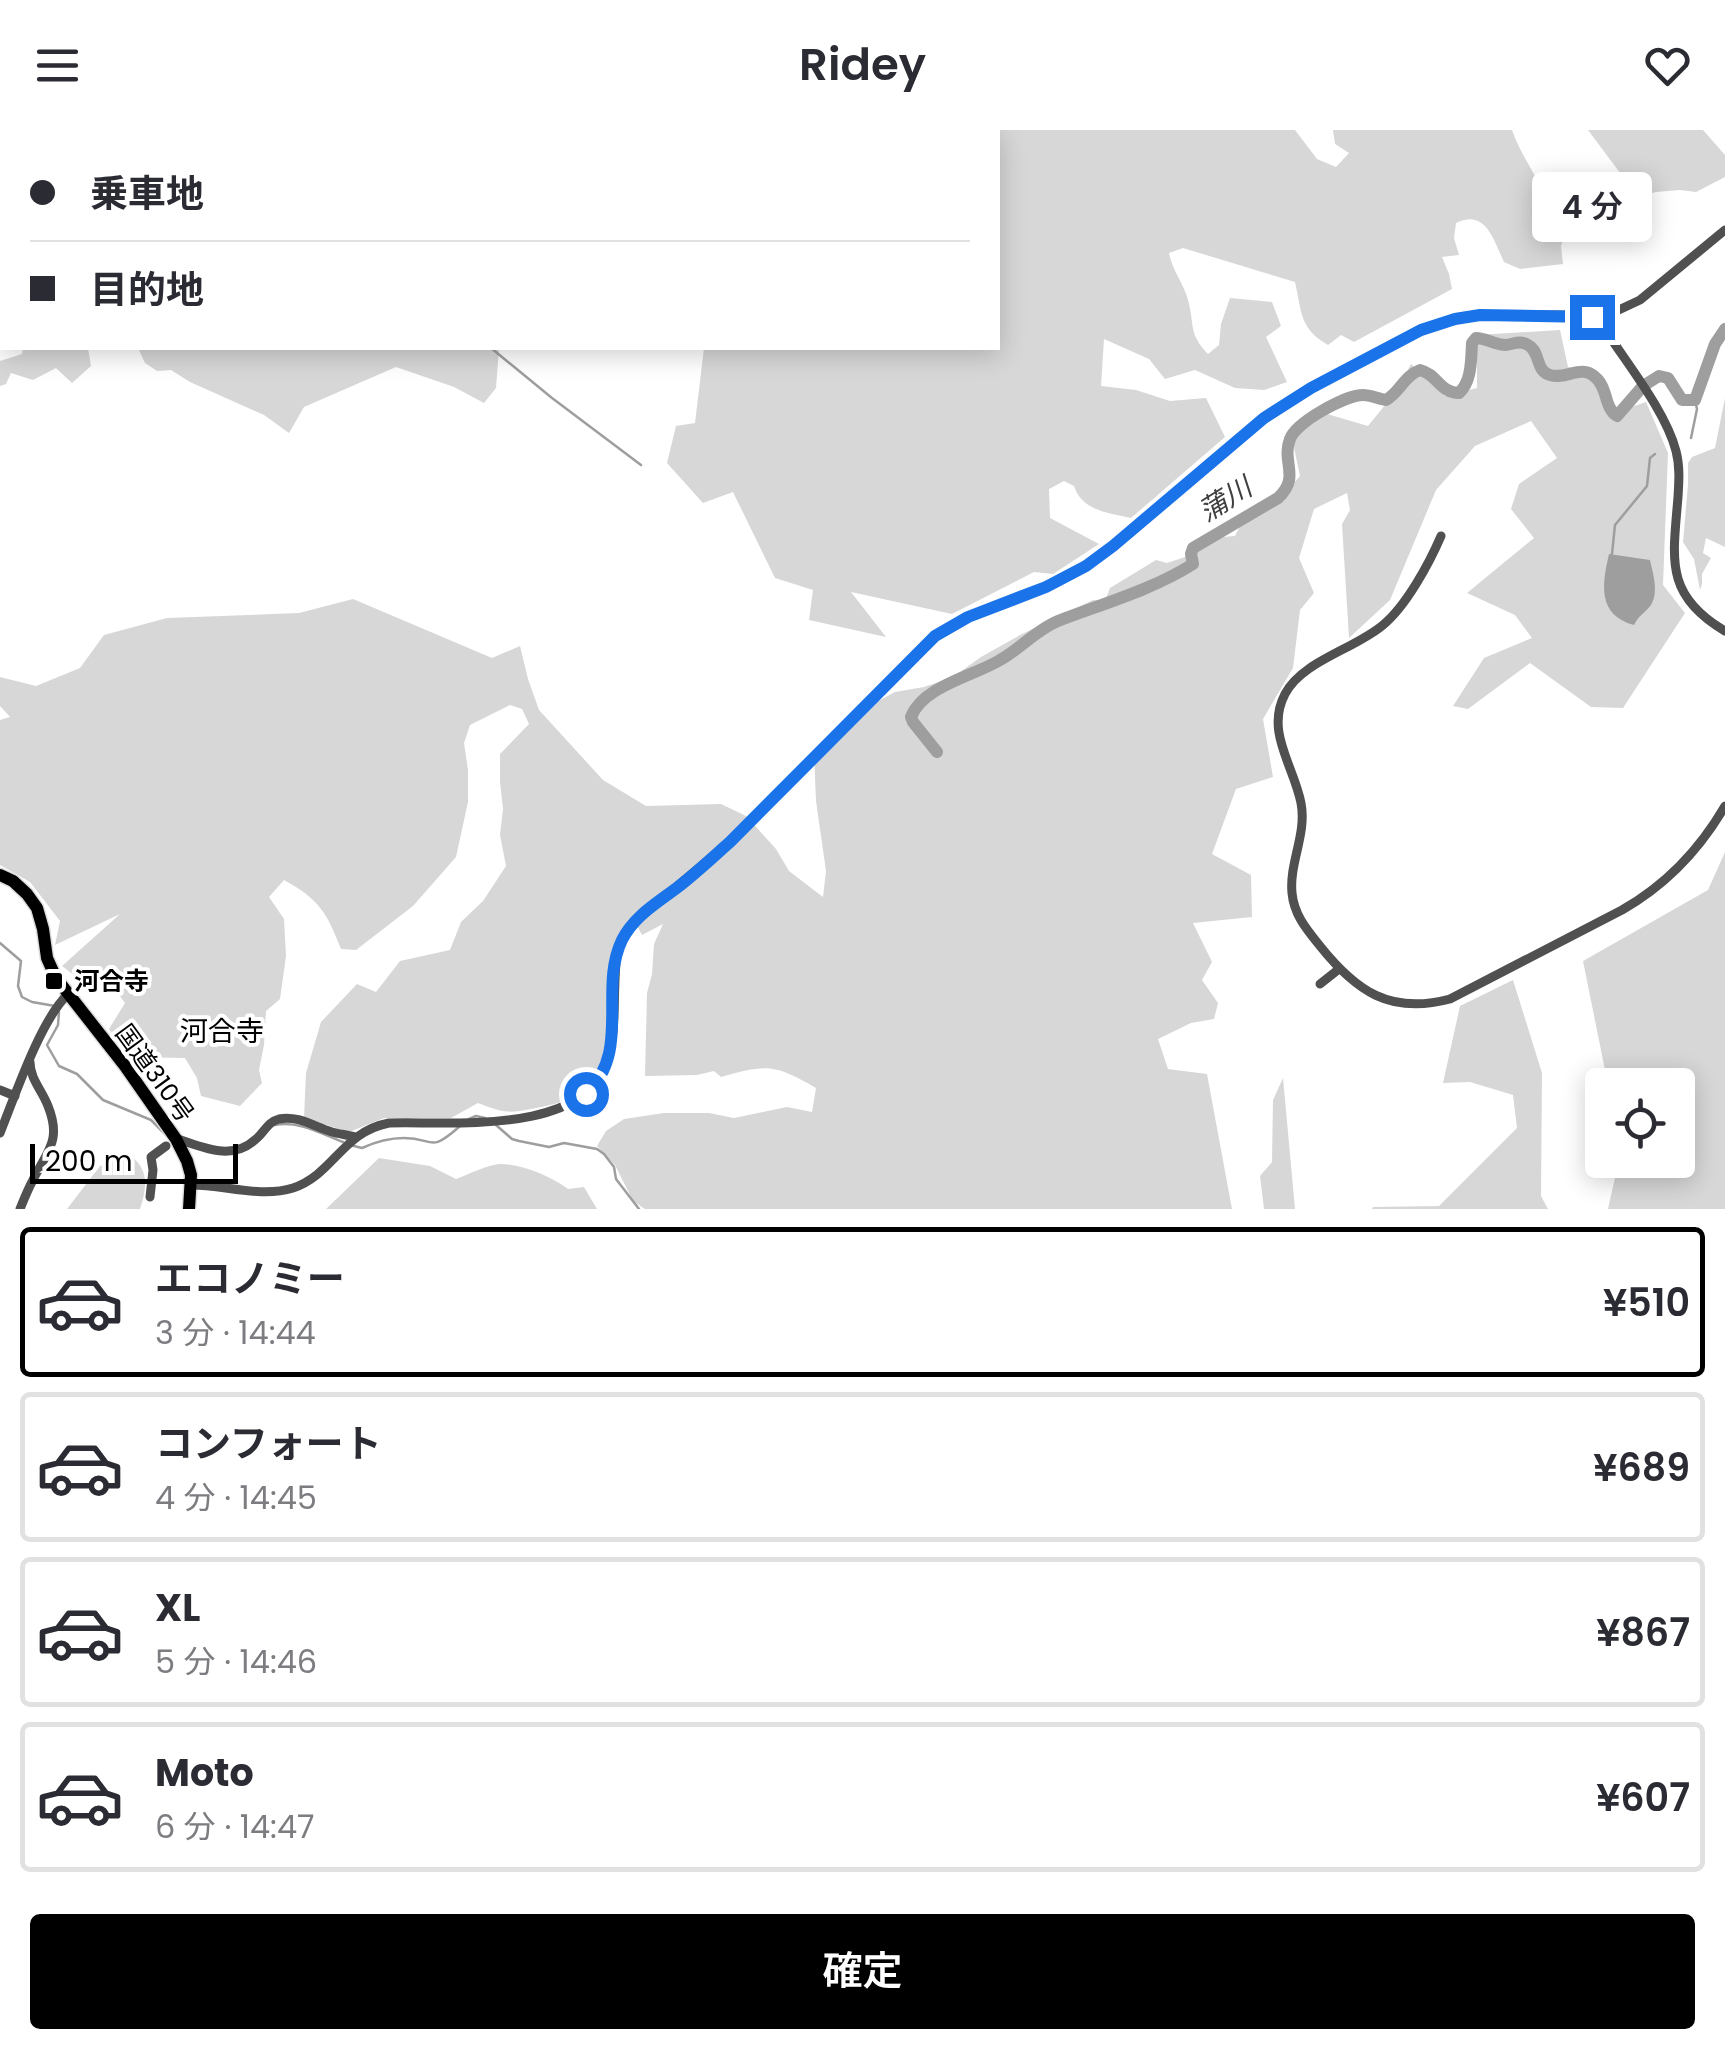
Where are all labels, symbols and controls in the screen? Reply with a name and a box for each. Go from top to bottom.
text: Ridey [799,33,926,96]
icon: menu [30,38,85,93]
icon: heart [1640,38,1695,93]
text: 乗車地 [90,167,204,220]
callout: 4 分 [1532,172,1652,242]
text: 4 分 [1562,184,1622,229]
text: 目的地 [90,263,204,316]
route end [1570,295,1615,340]
water label: 蒲川 [1191,466,1262,531]
place label: 河合寺 [74,964,149,999]
marker: 河合寺 [43,970,65,992]
district label: 河合寺 [180,1012,264,1051]
street label: 国道310号 [107,1017,202,1129]
map controls [1585,1068,1695,1178]
button: locate [1585,1068,1695,1178]
route start [564,1072,609,1117]
scale bar [30,1139,238,1184]
text: 200 m [45,1142,133,1181]
text: エコノミー [155,1252,345,1305]
icon: car [35,1257,125,1347]
text: ¥510 [1603,1276,1690,1329]
text: 3 分 · 14:44 [155,1310,316,1355]
text: コンフォート [155,1417,382,1470]
icon: car [35,1422,125,1512]
text: ¥689 [1593,1441,1690,1494]
text: 4 分 · 14:45 [155,1475,317,1520]
text: XL [155,1581,200,1634]
icon: car [35,1587,125,1677]
text: ¥867 [1596,1606,1690,1659]
text: 5 分 · 14:46 [155,1639,317,1684]
text: Moto [155,1746,254,1799]
icon: car [35,1752,125,1842]
text: ¥607 [1596,1771,1690,1824]
text: 6 分 · 14:47 [155,1804,315,1849]
button: 確定 [30,1914,1695,2029]

